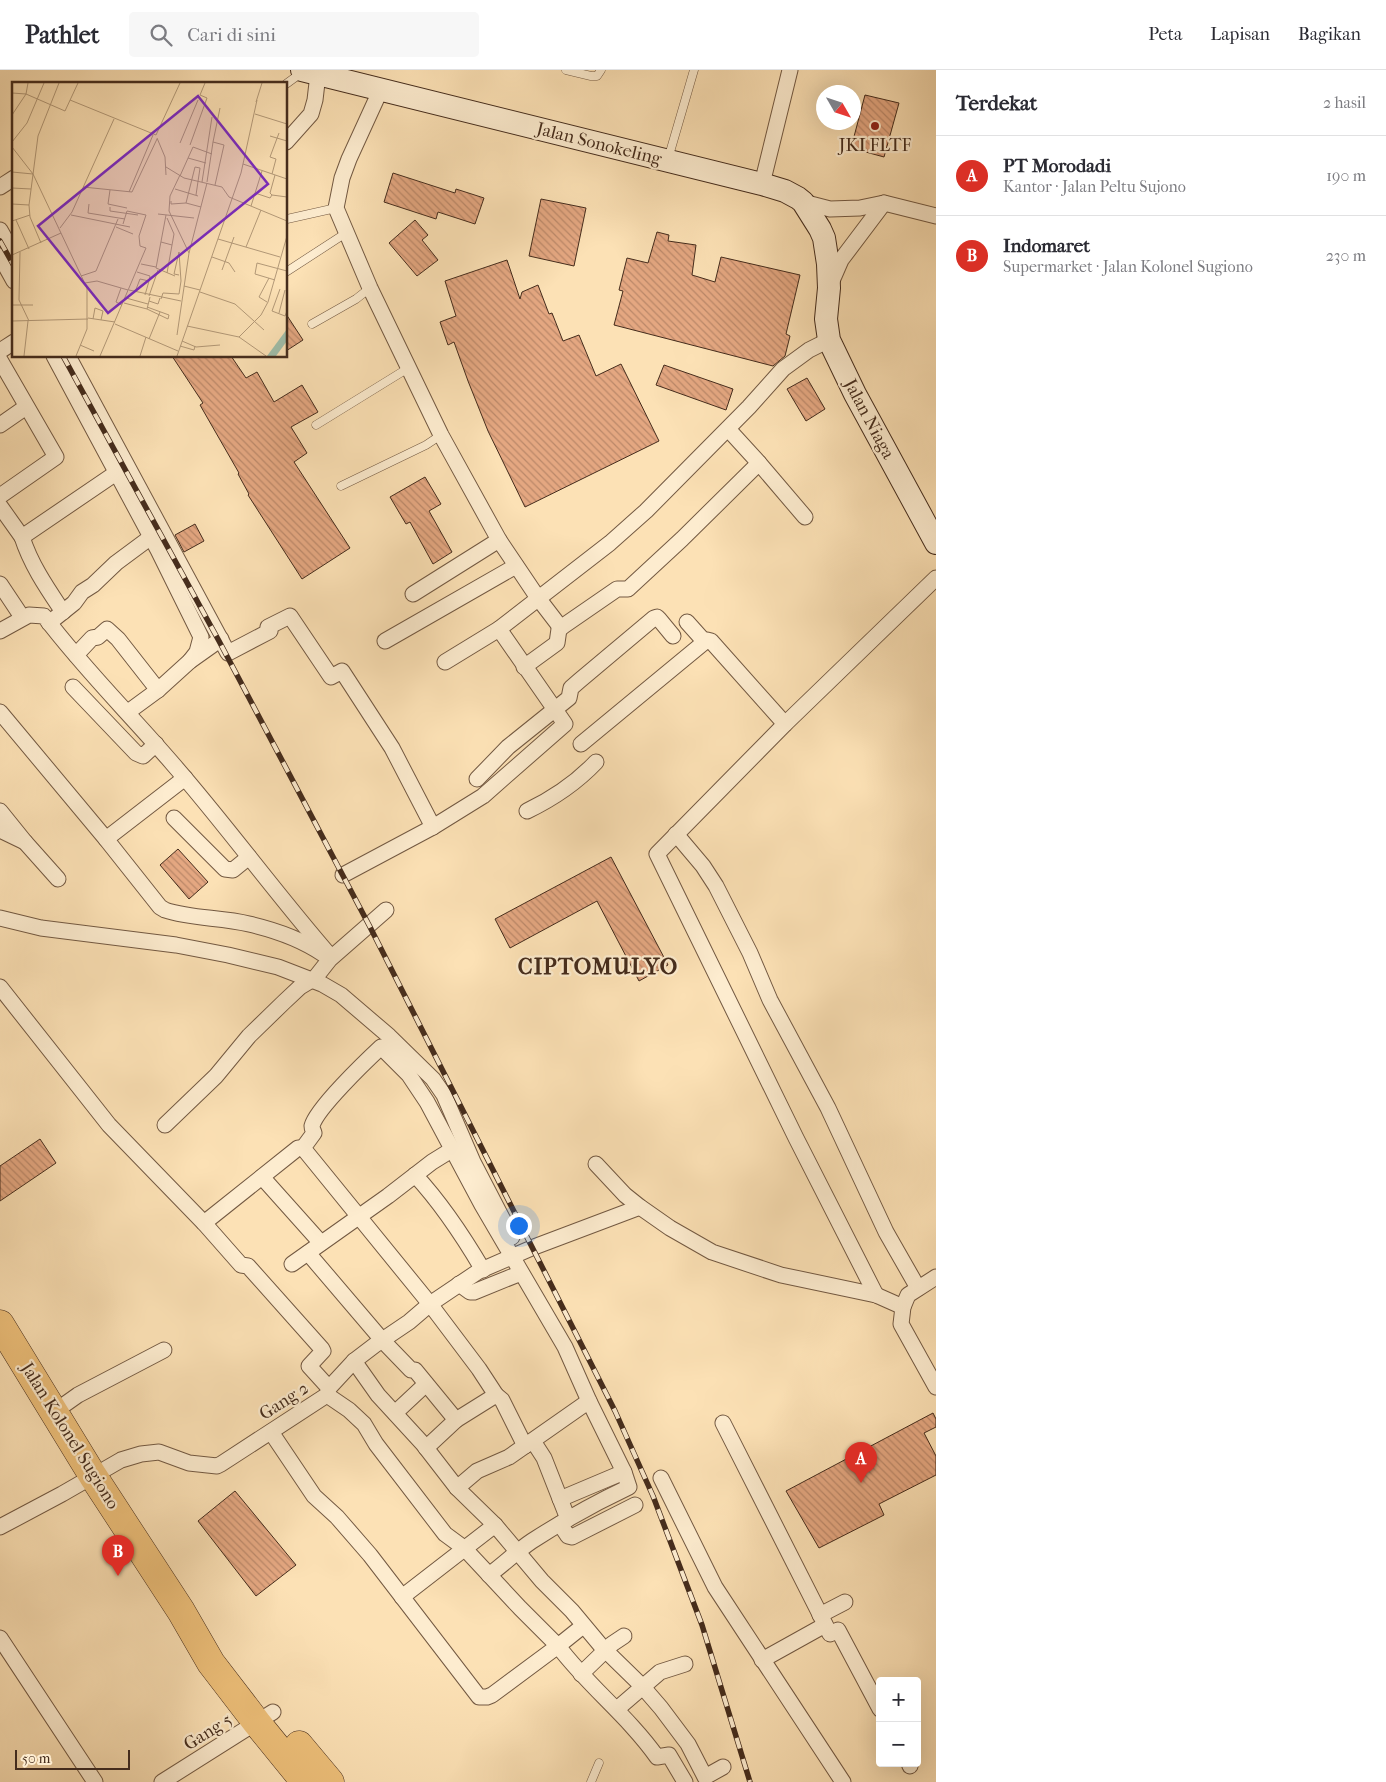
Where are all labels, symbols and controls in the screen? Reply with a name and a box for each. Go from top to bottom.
search box [129,12,479,57]
text: Pathlet [25,21,99,49]
icon: search [147,21,175,49]
text: Cari di sini [187,24,276,46]
text: Peta [1148,24,1182,45]
text: Lapisan [1210,24,1270,45]
text: Bagikan [1298,24,1361,45]
inset map [12,82,288,358]
north arrow [816,85,861,130]
text: Terdekat [956,91,1037,115]
text: 2 hasil [1323,93,1366,112]
street label: Jalan Sonokeling [532,118,664,170]
marker: JKI FLTF [869,120,881,132]
place label: JKI FLTF [837,135,911,156]
text: PT Morodadi [1003,155,1111,177]
text: A [967,166,977,185]
text: 190 m [1326,166,1366,185]
text: Kantor · Jalan Peltu Sujono [1003,177,1186,196]
text: Indomaret [1003,235,1090,257]
text: B [967,246,977,265]
text: 230 m [1326,246,1366,265]
text: Supermarket · Jalan Kolonel Sugiono [1003,257,1253,276]
street label: Jalan Niaga [838,374,899,463]
district label: CIPTOMULYO [518,954,678,980]
your location [506,1213,532,1239]
street label: Jalan Kolonel Sugiono [15,1357,124,1513]
street label: Gang 2 [256,1377,312,1425]
pin: A [845,1442,877,1483]
pin: B [102,1535,134,1576]
map controls [876,1677,921,1767]
button: + [876,1677,921,1722]
street label: Gang 5 [180,1709,236,1755]
button: − [876,1722,921,1767]
scale bar [15,1747,130,1770]
text: 50 m [22,1750,50,1767]

